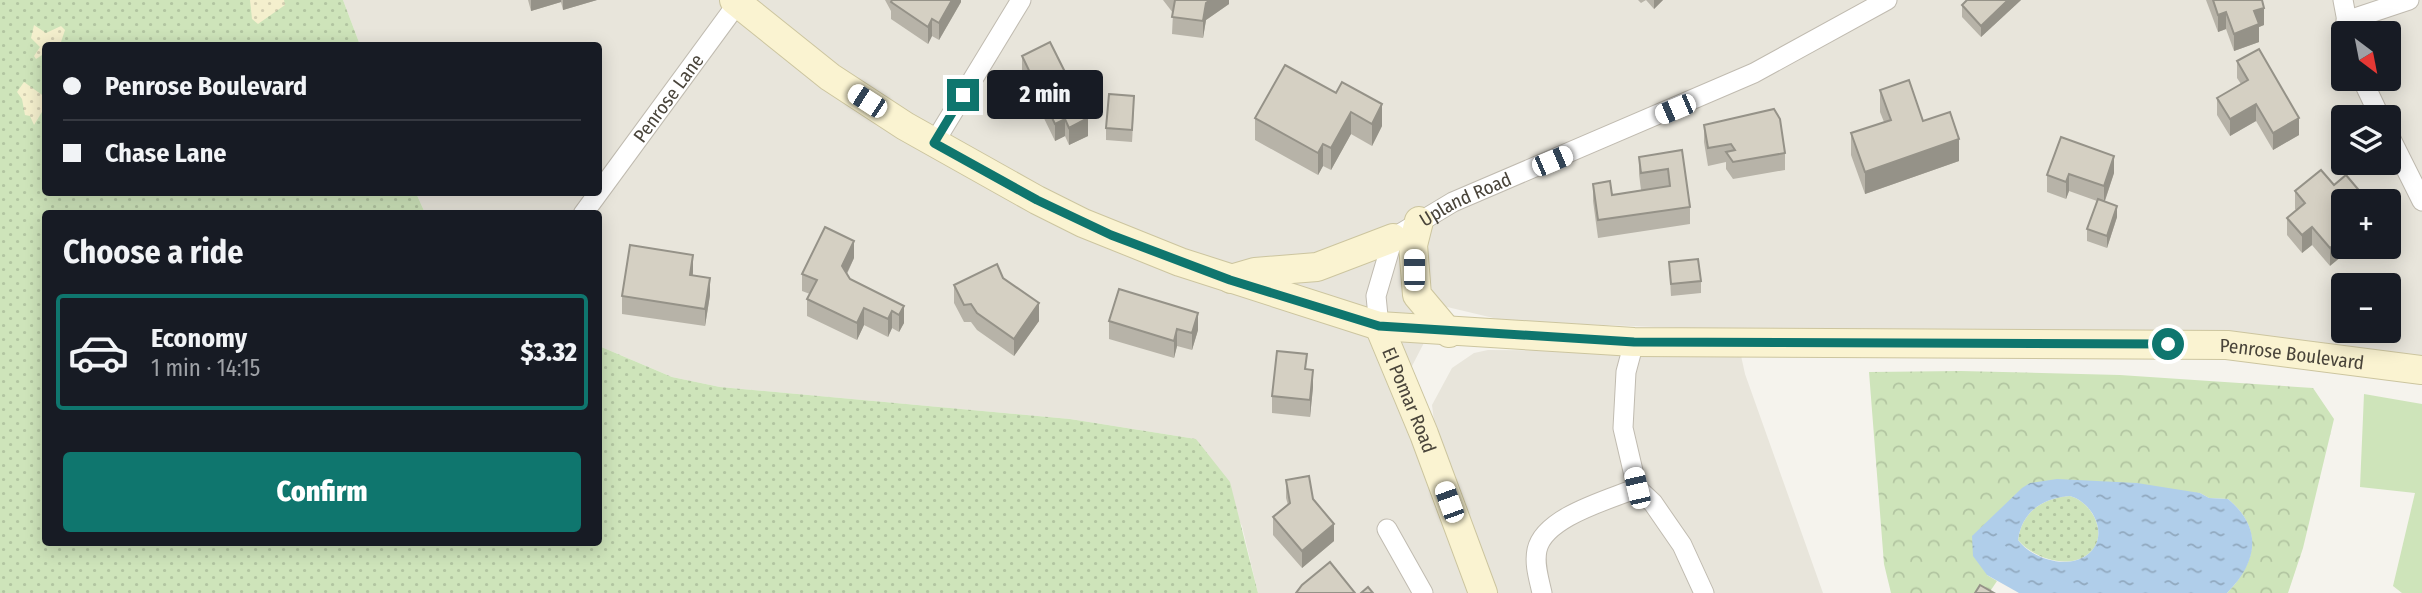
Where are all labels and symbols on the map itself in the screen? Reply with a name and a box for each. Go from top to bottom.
north arrow [2331,21,2401,91]
street label: Penrose Lane [628,49,708,147]
callout: 2 min [988,70,1103,119]
route end [947,79,979,111]
car [844,81,891,121]
car [1652,91,1699,127]
car [1529,143,1576,179]
street label: Upland Road [1415,167,1515,231]
car [1404,249,1425,291]
route start [2152,328,2184,360]
street label: Penrose Boulevard [2220,333,2365,374]
street label: El Pomar Road [1378,344,1441,456]
car [1623,465,1652,511]
car [1432,479,1467,525]

